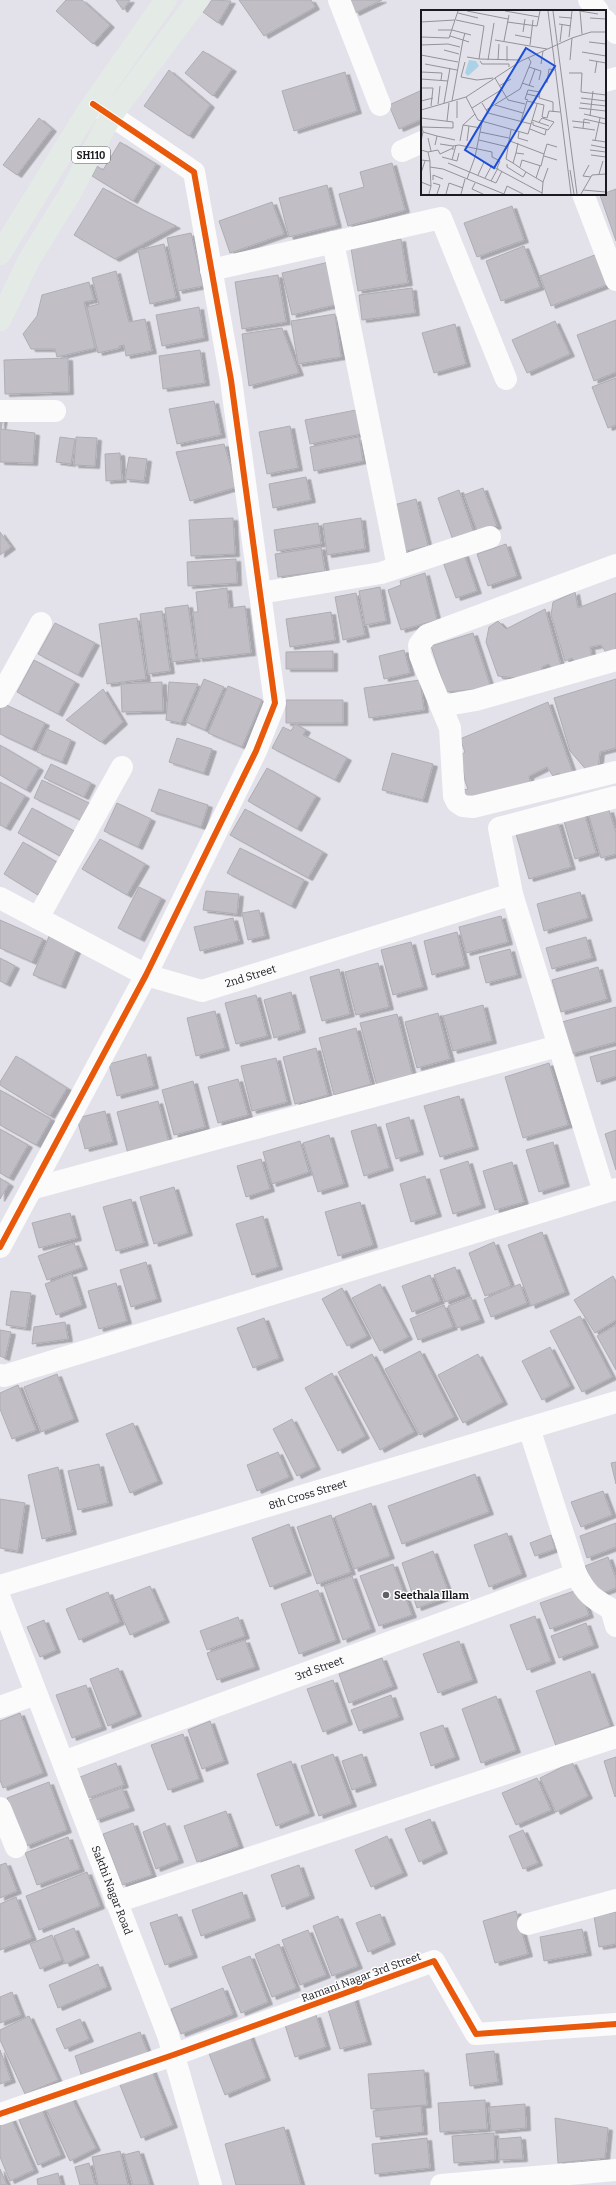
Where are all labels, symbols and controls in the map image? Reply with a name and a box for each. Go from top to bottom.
inset map [421,10,606,195]
road number: SH110 [72,147,110,163]
street label: 2nd Street [223,962,278,990]
street label: 8th Cross Street [267,1477,348,1512]
place label: Seethala Illam [394,1589,469,1602]
marker: Seethala Illam [381,1590,391,1600]
street label: 3rd Street [294,1654,345,1683]
street label: Sakthi Nagar Road [89,1844,135,1937]
street label: Ramani Nagar 3rd Street [300,1950,423,2005]

